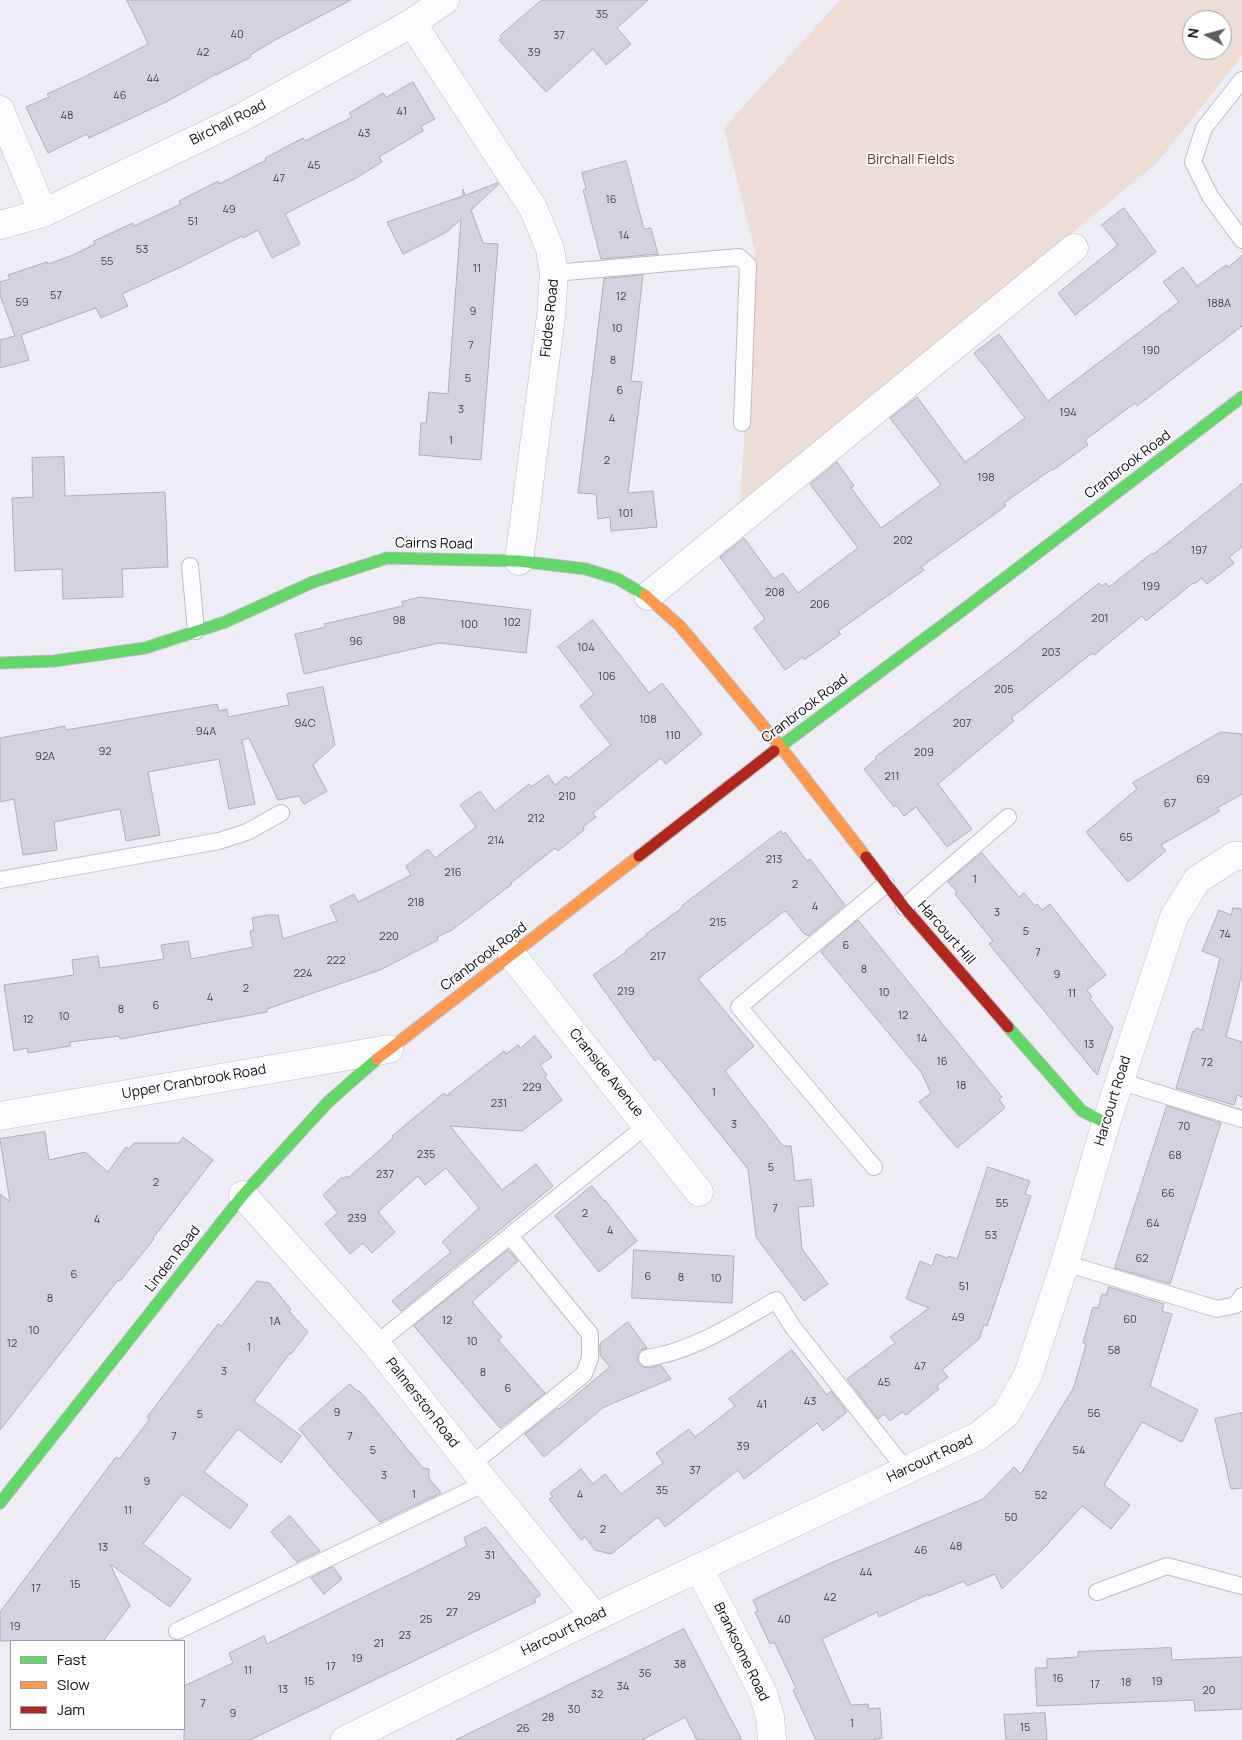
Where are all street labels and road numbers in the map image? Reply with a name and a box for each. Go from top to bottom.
street label: Birchall Road [187,97,269,149]
street label: Fiddes Road [538,278,562,358]
street label: Cranbrook Road [1082,427,1174,503]
street label: Cairns Road [395,535,473,553]
street label: Cranbrook Road [759,671,851,747]
street label: Harcourt Hill [914,898,978,968]
street label: Cranbrook Road [438,919,530,995]
street label: Cranside Avenue [565,1025,647,1121]
street label: Harcourt Road [1091,1054,1135,1148]
street label: Upper Cranbrook Road [121,1061,267,1103]
street label: Linden Road [142,1223,204,1295]
street label: Palmerston Road [382,1355,462,1451]
street label: Harcourt Road [884,1432,976,1486]
street label: Branksome Road [710,1600,772,1704]
street label: Harcourt Road [519,1604,609,1660]

